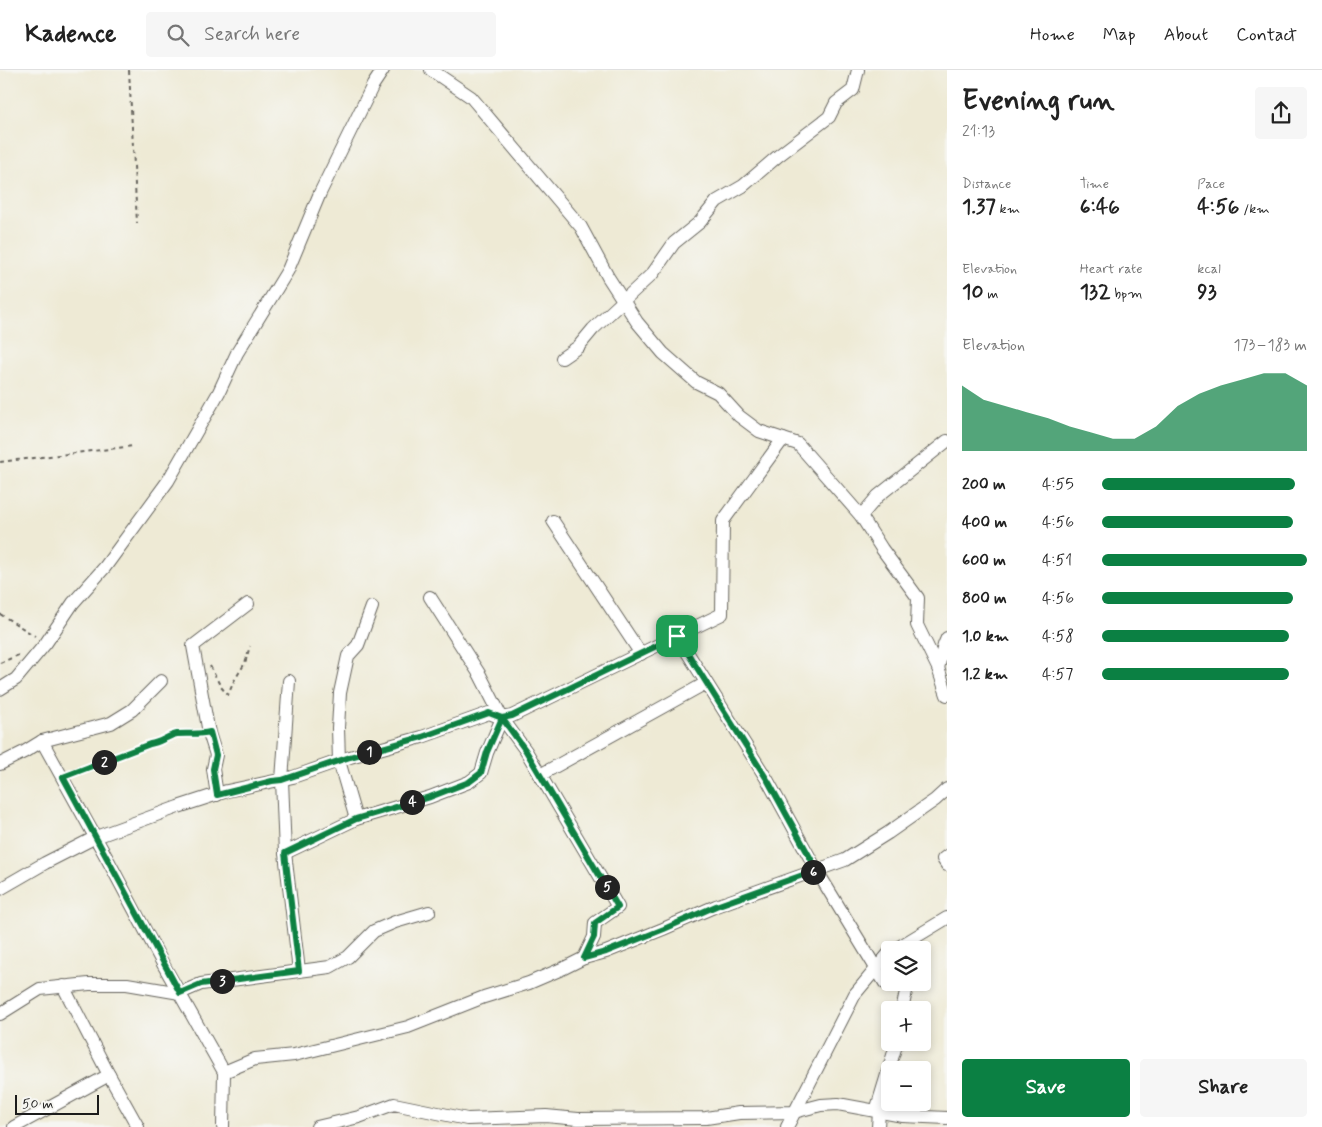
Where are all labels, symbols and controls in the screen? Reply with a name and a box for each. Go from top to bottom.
search box [146,12,496,57]
text: Kadence [25,19,116,50]
icon: search [164,21,192,49]
text: Search here [204,22,300,47]
text: Home [1030,23,1075,47]
text: Map [1103,23,1136,47]
text: About [1164,23,1208,47]
text: Contact [1236,23,1297,47]
text: Evening run [962,83,1115,120]
button: share [1255,87,1307,139]
text: 21:13 [962,121,995,142]
text: Distance [962,175,1011,193]
text: Time [1080,175,1109,193]
text: Pace [1197,175,1225,193]
text: 1.37 [962,193,996,221]
text: 6:46 [1080,193,1120,221]
text: 4:56 [1197,193,1239,221]
text: km [996,200,1020,218]
text: /km [1239,200,1270,218]
text: Elevation [962,260,1017,278]
text: Heart rate [1080,260,1143,278]
text: kcal [1197,260,1221,278]
text: 10 [962,278,983,306]
text: 132 [1080,278,1110,306]
text: 93 [1197,278,1217,306]
text: m [983,285,998,303]
text: bpm [1110,285,1142,303]
text: Elevation [962,335,1025,356]
text: 173–183 m [1233,335,1307,356]
text: 200 m [962,474,1006,495]
text: 4:55 [1042,474,1074,495]
text: 400 m [962,512,1007,533]
text: 4:56 [1042,512,1074,533]
text: 600 m [962,550,1006,571]
text: 4:51 [1042,550,1072,571]
text: 800 m [962,588,1007,609]
text: 4:56 [1042,588,1074,609]
pin [656,615,698,657]
icon: arrive [663,622,691,650]
text: 1.0 km [962,626,1009,647]
text: 4:58 [1042,626,1074,647]
text: 1.2 km [962,664,1008,685]
text: 4:57 [1042,664,1073,685]
pin: 1 [356,740,382,764]
text: 1 [366,743,373,761]
pin: 2 [92,750,116,774]
text: 2 [101,753,108,771]
pin: 4 [400,790,424,814]
text: 4 [408,793,417,811]
pin: 6 [800,860,826,884]
text: 6 [810,863,817,881]
pin: 5 [594,874,620,900]
text: 5 [603,878,612,896]
map controls [881,941,931,1111]
button: layers [881,941,931,991]
pin: 3 [210,968,234,994]
text: 3 [219,972,226,990]
button: + [881,1001,931,1051]
button: Save [962,1059,1130,1117]
button: Share [1140,1059,1307,1117]
button: − [881,1061,931,1111]
scale bar [15,1092,99,1115]
text: 50 m [22,1095,53,1113]

